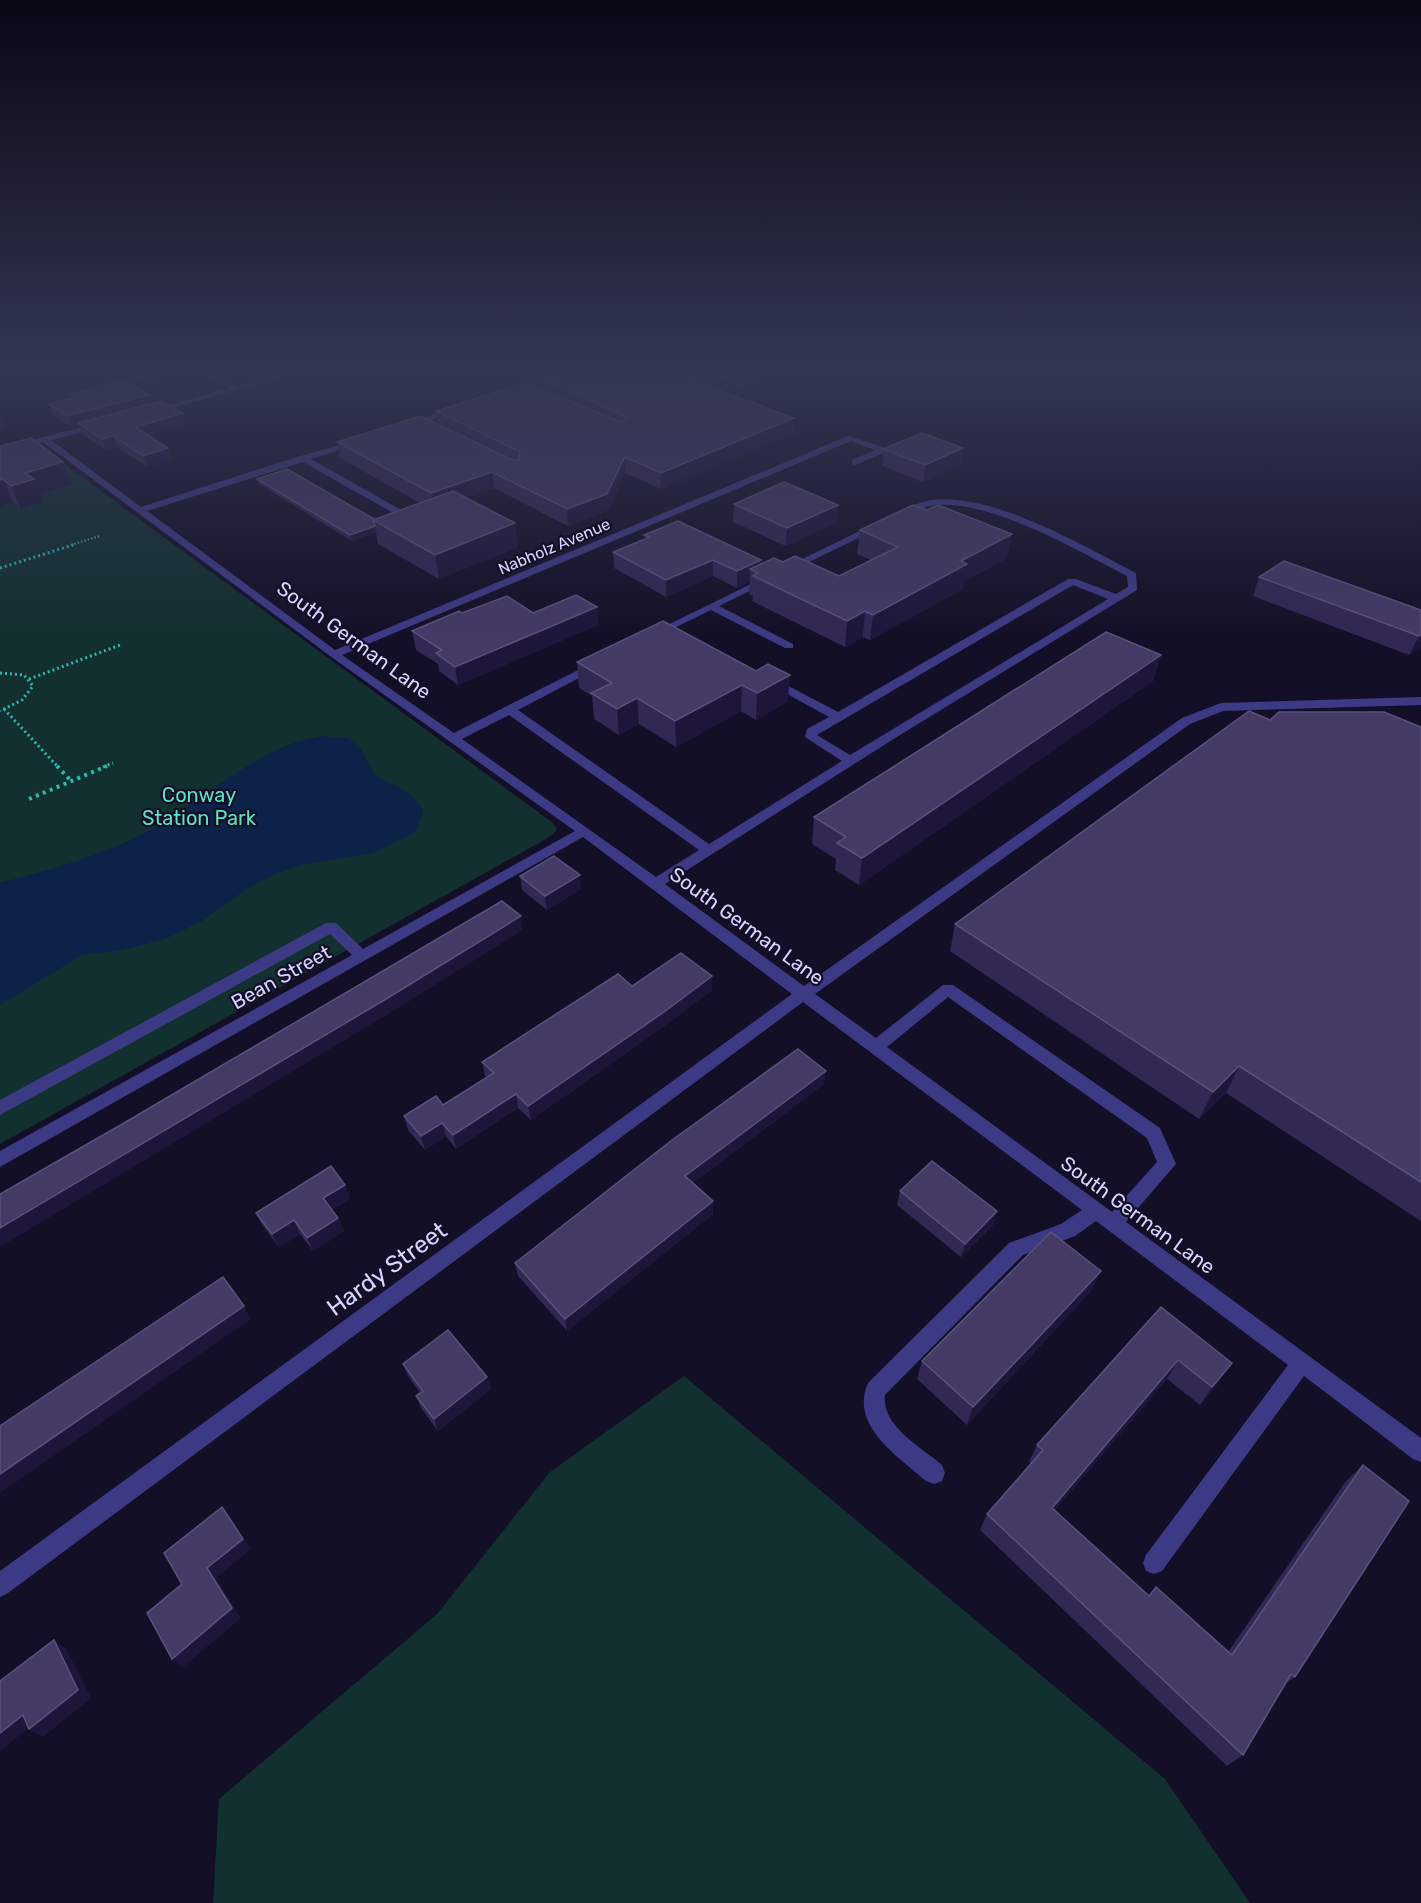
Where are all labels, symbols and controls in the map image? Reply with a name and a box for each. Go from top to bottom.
street label: Nabholz Avenue [495,514,613,579]
street label: South German Lane [272,576,436,704]
park label: Conway Station Park [142,783,257,830]
street label: South German Lane [665,862,829,990]
street label: Bean Street [227,940,335,1014]
street label: South German Lane [1056,1151,1220,1279]
street label: Hardy Street [322,1216,452,1322]

